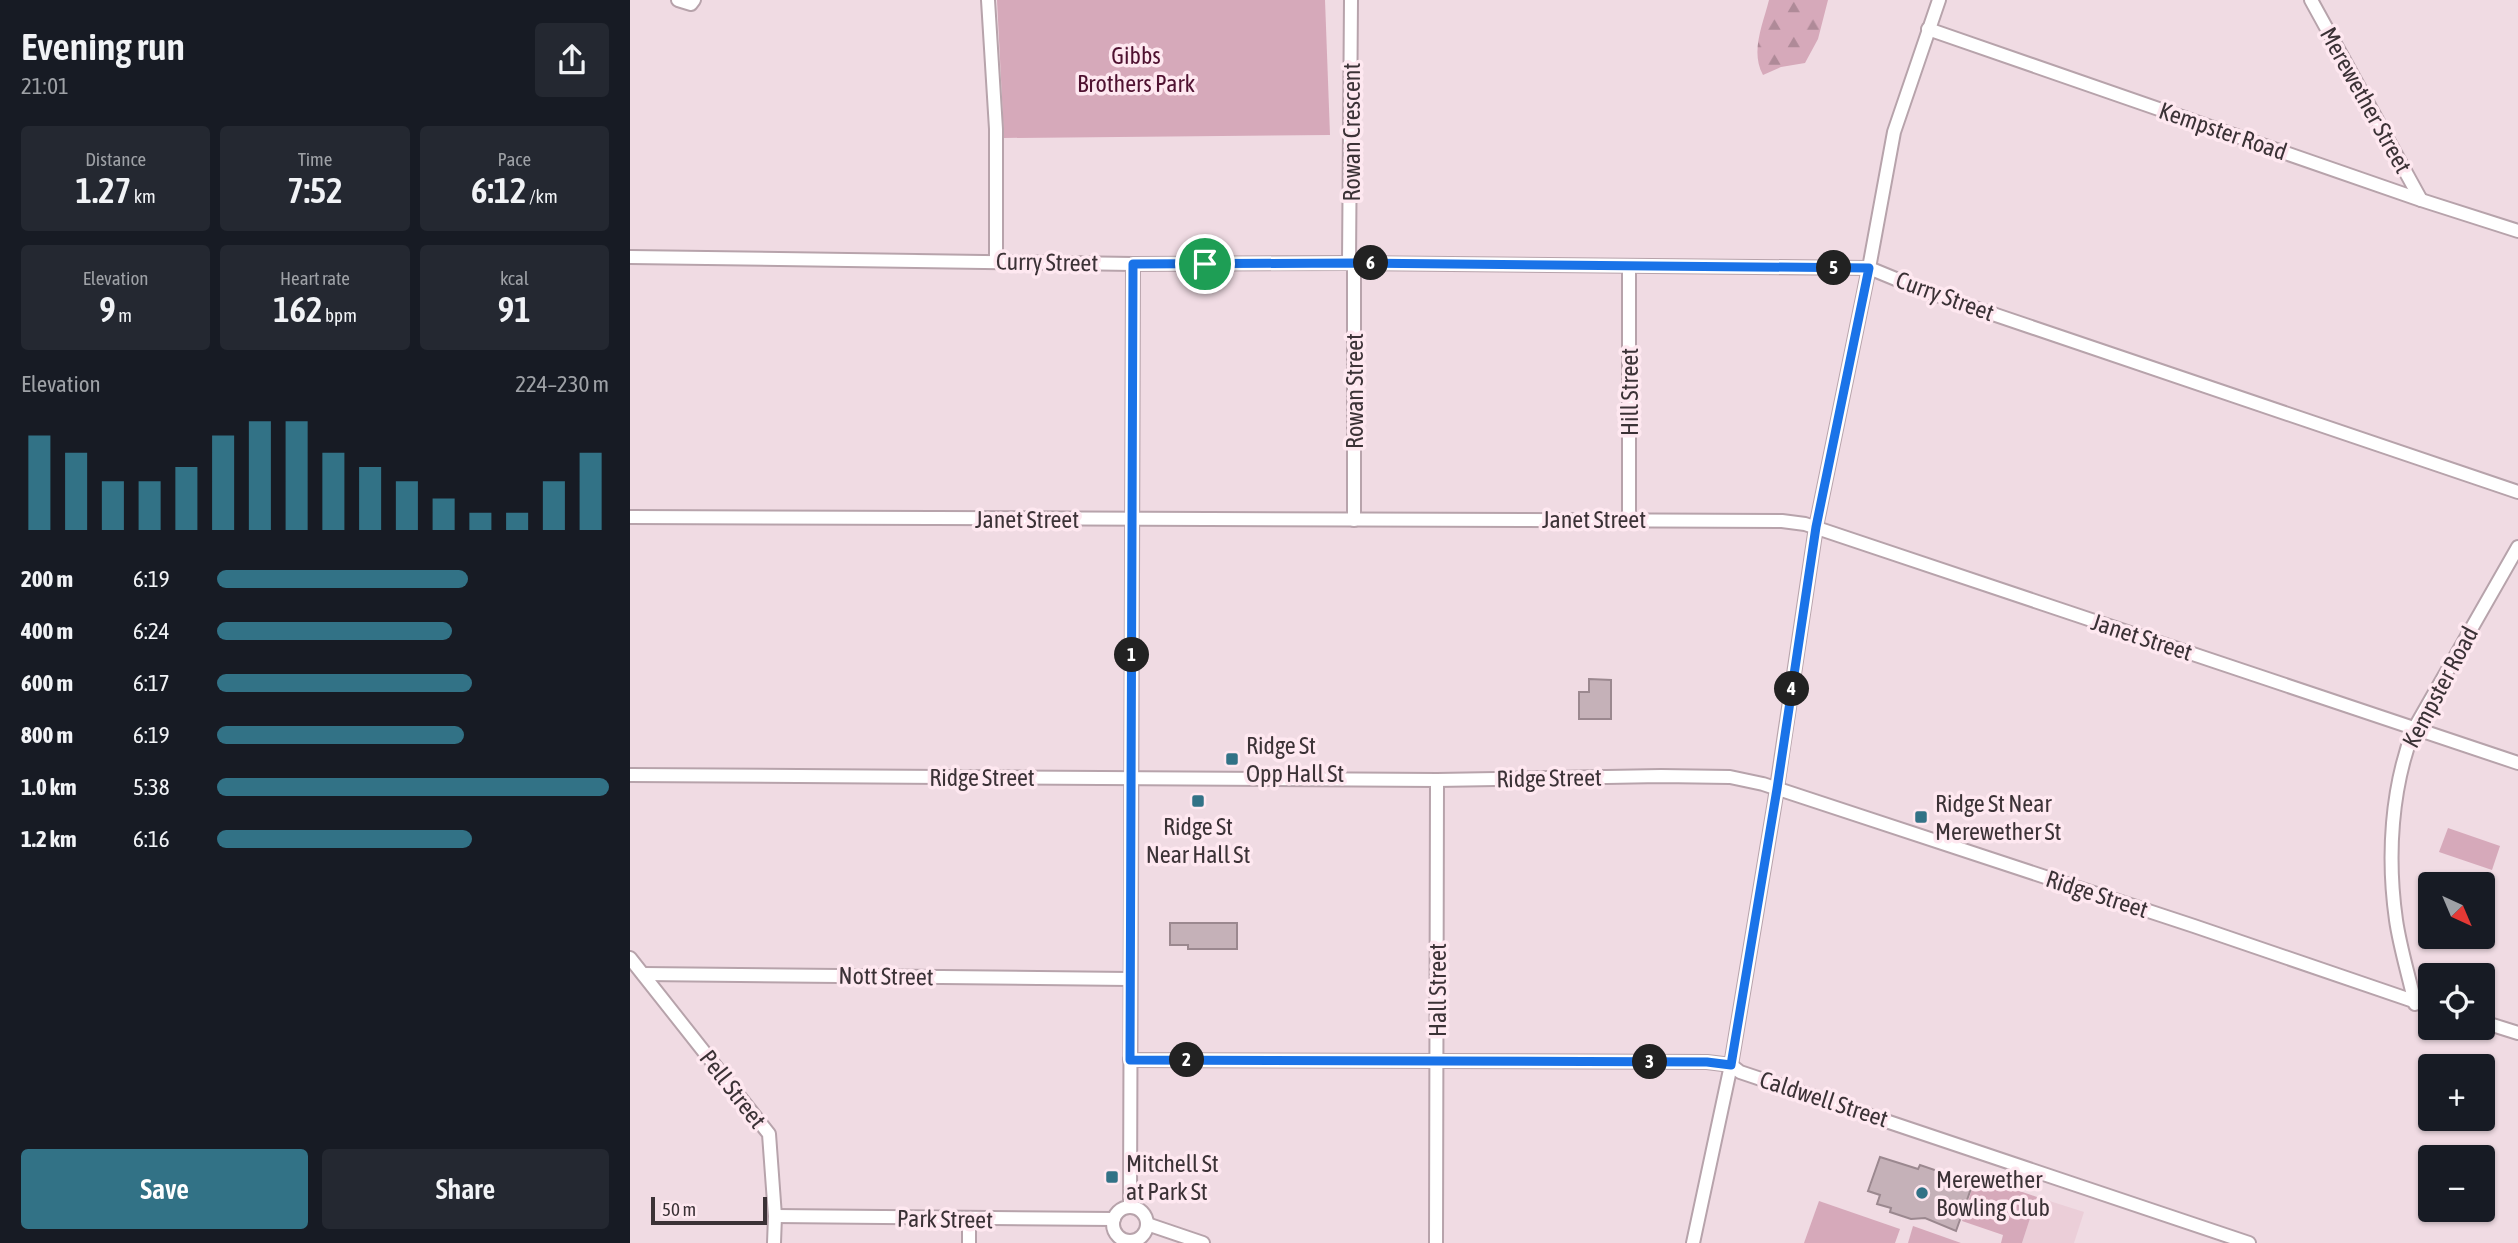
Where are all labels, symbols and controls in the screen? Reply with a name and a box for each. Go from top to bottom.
button: share [535,23,609,97]
street label: Merewether Street [2315,23,2417,178]
text: Evening run [21,25,185,68]
park label: Gibbs Brothers Park [1077,42,1195,97]
street label: Rowan Crescent [1338,63,1365,201]
text: 21:01 [21,73,69,99]
street label: Kempster Road [2156,97,2290,165]
text: Distance [85,148,146,170]
text: Time [298,148,332,170]
text: Pace [498,148,531,170]
text: 1.27 [76,170,131,210]
text: 7:52 [287,170,343,210]
text: 6:12 [471,170,527,210]
text: km [131,185,156,207]
text: /km [527,185,558,207]
pin [1175,234,1235,294]
icon: arrive [1186,245,1224,283]
pin: 6 [1354,246,1388,280]
street label: Curry Street [996,248,1099,276]
pin: 5 [1816,250,1852,286]
text: 6 [1366,251,1375,273]
text: 5 [1829,256,1838,278]
street label: Curry Street [1892,266,1998,326]
text: Elevation [83,267,149,289]
text: Heart rate [280,267,350,289]
text: kcal [500,267,529,289]
text: 9 [99,289,116,329]
text: 162 [273,289,323,329]
text: 91 [498,289,531,329]
text: m [116,304,132,326]
text: bpm [323,304,357,326]
street label: Rowan Street [1341,333,1368,449]
street label: Hill Street [1616,348,1643,436]
text: Elevation [21,371,101,397]
text: 224–230 m [515,371,609,397]
street label: Janet Street [975,506,1079,533]
street label: Janet Street [1542,506,1646,533]
text: 200 m [21,566,73,592]
text: 6:19 [133,566,170,592]
street label: Janet Street [2088,608,2196,666]
text: 400 m [21,618,73,644]
text: 6:24 [133,618,170,644]
street label: Kempster Road [2397,622,2483,752]
pin: 1 [1114,638,1150,672]
text: 1 [1127,643,1136,665]
text: 600 m [21,670,73,696]
text: 6:17 [133,670,170,696]
pin: 4 [1774,672,1810,706]
text: 4 [1787,677,1796,699]
text: 800 m [21,722,73,748]
text: 6:19 [133,722,170,748]
place label: Ridge St Opp Hall St [1246,732,1344,787]
marker: Ridge St Opp Hall St [1224,751,1240,767]
street label: Ridge Street [929,764,1035,791]
street label: Ridge Street [1496,764,1602,792]
text: 1.0 km [21,774,77,800]
text: 5:38 [133,774,170,800]
place label: Ridge St Near Merewether St [1935,790,2062,845]
marker: Ridge St Near Hall St [1190,793,1206,809]
marker: Ridge St Near Merewether St [1913,809,1929,825]
place label: Ridge St Near Hall St [1146,813,1250,868]
text: 1.2 km [21,826,77,852]
text: 6:16 [133,826,170,852]
street label: Ridge Street [2043,865,2151,923]
north arrow [2418,872,2496,948]
map controls [2418,872,2495,1222]
street label: Hall Street [1424,943,1451,1037]
street label: Nott Street [838,962,934,990]
button: locate [2418,963,2495,1040]
pin: 2 [1170,1042,1204,1078]
pin: 3 [1632,1044,1668,1080]
street label: Pell Street [694,1045,772,1133]
text: 2 [1182,1048,1191,1070]
text: 3 [1645,1050,1654,1072]
button: + [2418,1054,2495,1131]
street label: Caldwell Street [1757,1066,1892,1132]
button: − [2418,1145,2495,1222]
button: Save [21,1149,308,1229]
button: Share [322,1149,609,1229]
place label: Mitchell St at Park St [1126,1150,1219,1205]
place label: Merewether Bowling Club [1936,1166,2050,1221]
marker: Mitchell St at Park St [1104,1169,1120,1185]
marker: Merewether Bowling Club [1914,1185,1930,1201]
scale bar [651,1194,766,1226]
text: 50 m [662,1198,696,1220]
street label: Park Street [897,1205,993,1233]

